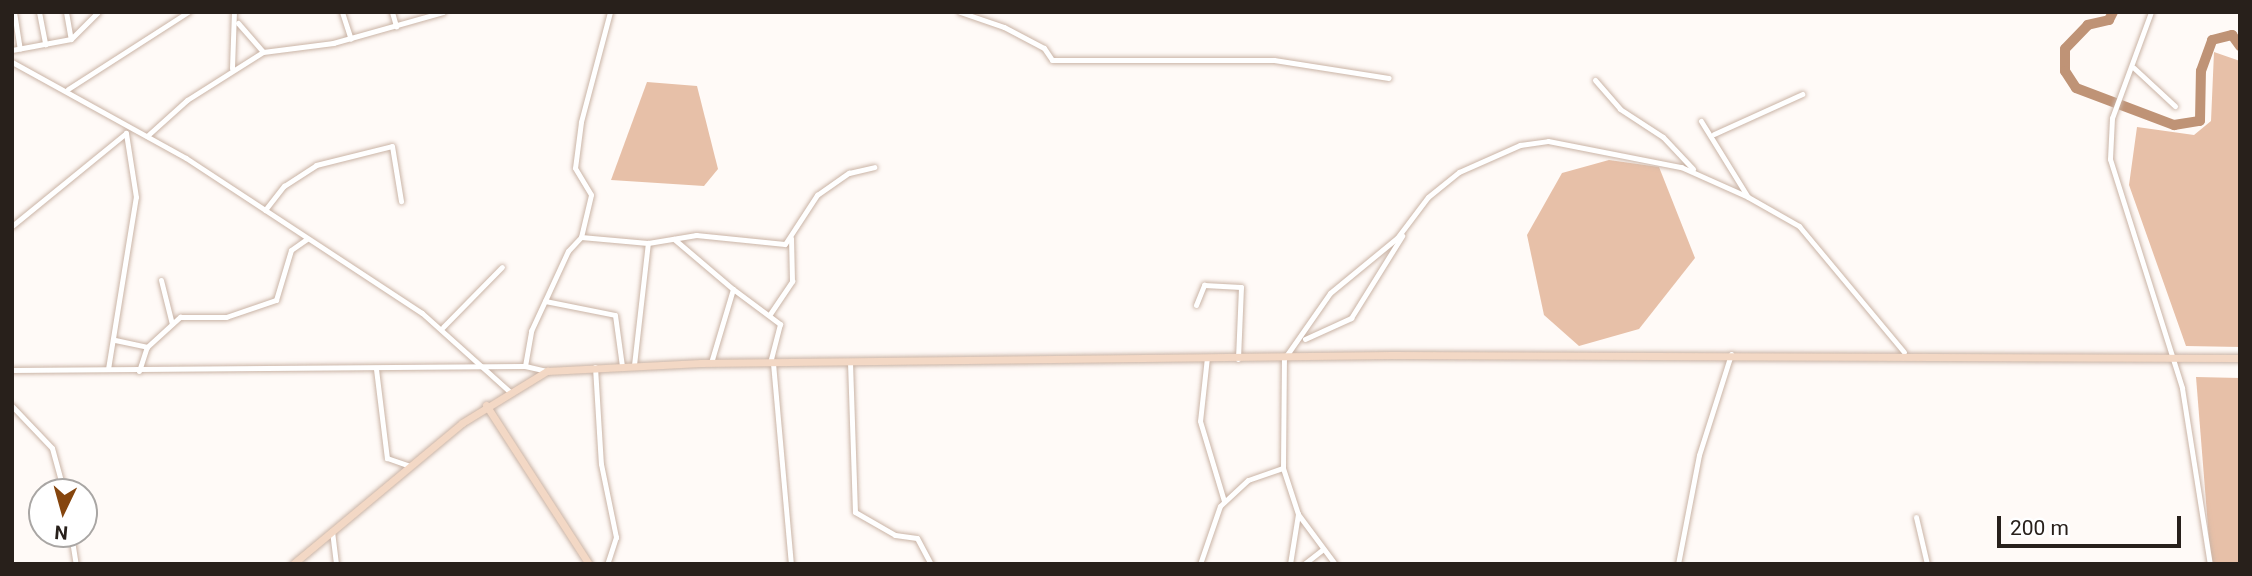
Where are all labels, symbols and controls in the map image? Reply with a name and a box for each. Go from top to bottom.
north arrow [28,478,98,548]
scale bar [2000,503,2184,546]
text: 200 m [2010,516,2069,540]
text: N [54,520,69,544]

